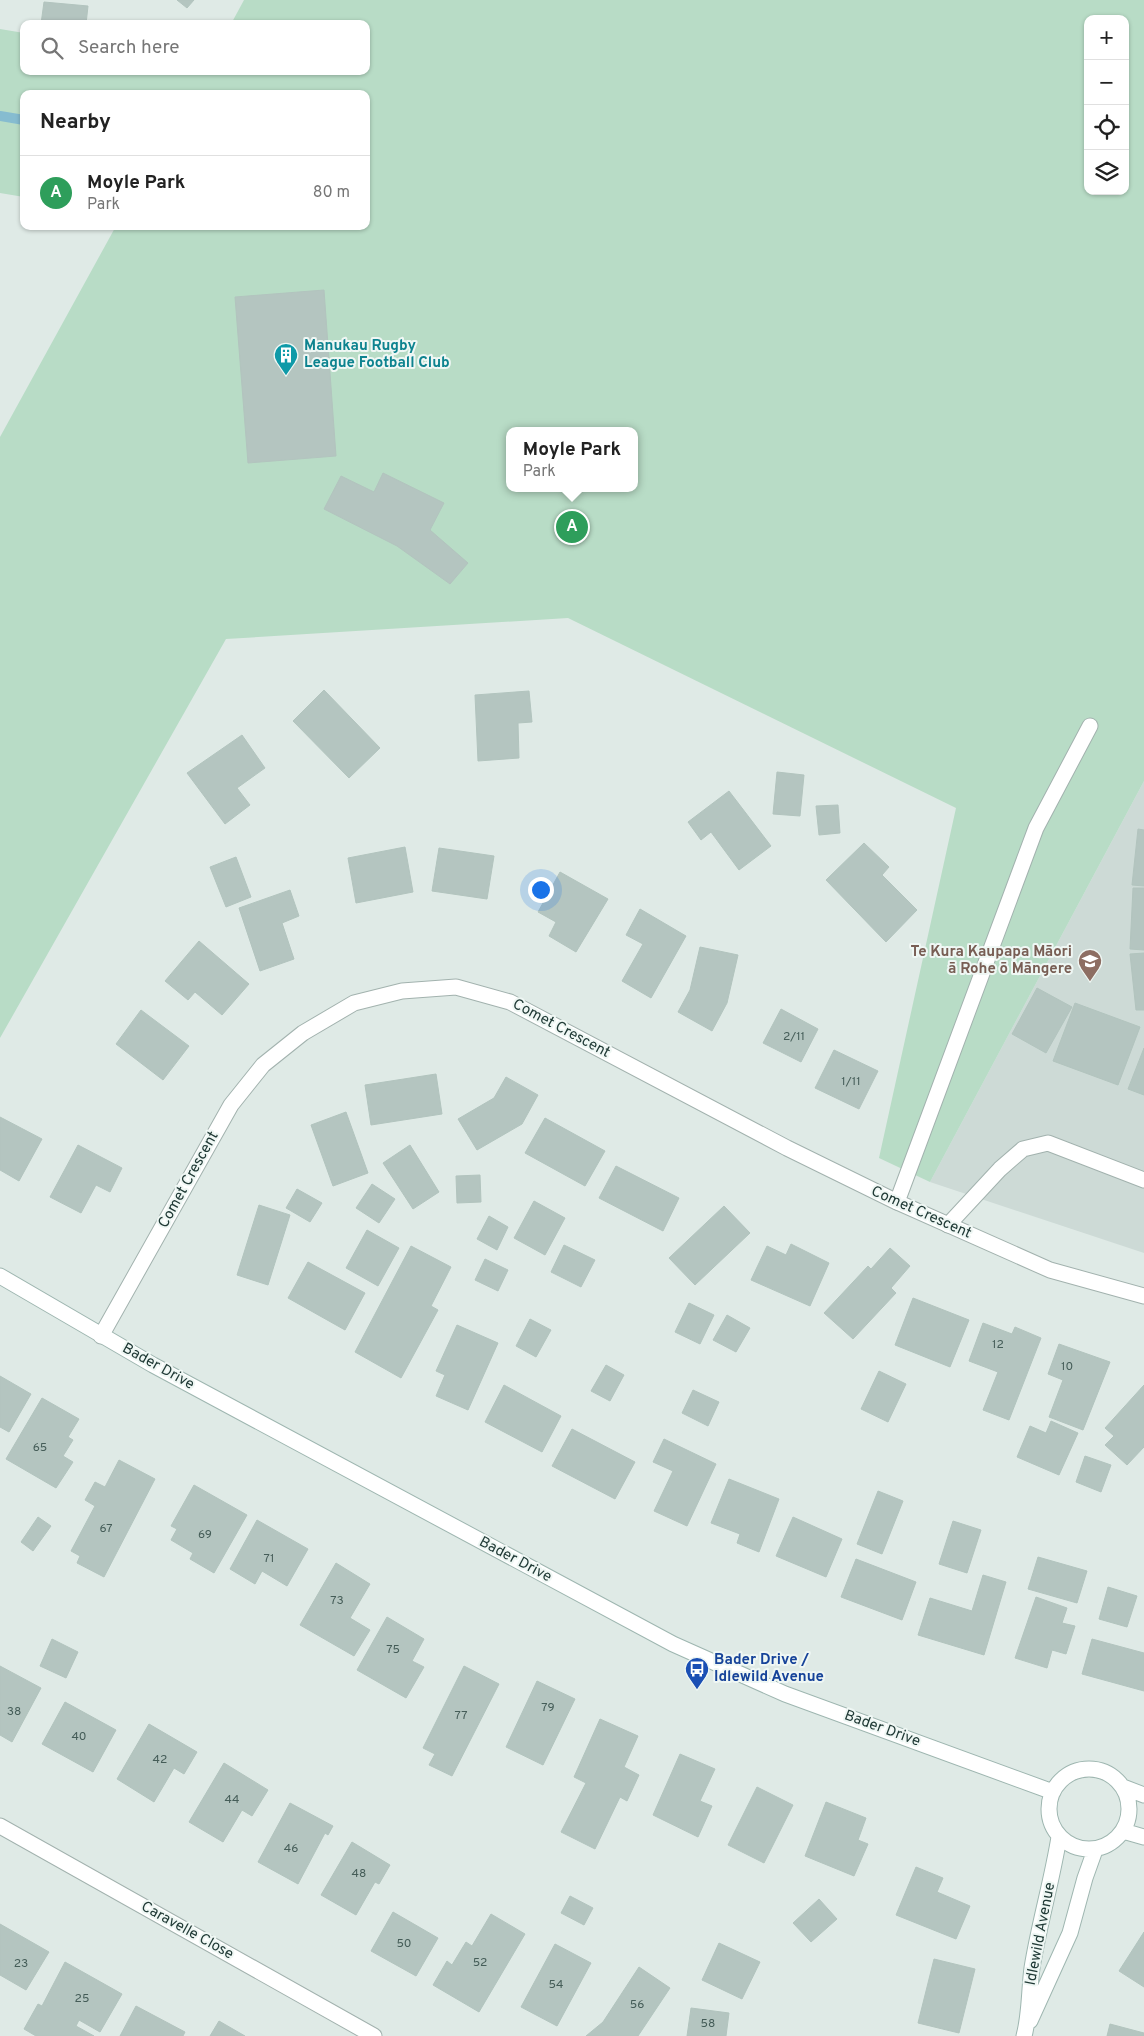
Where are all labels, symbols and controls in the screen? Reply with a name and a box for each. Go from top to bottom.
map controls [1084,15,1129,195]
button: + [1084,15,1129,60]
search box [20,20,370,75]
icon: search [38,34,66,62]
text: Search here [78,36,180,60]
button: − [1084,60,1129,105]
button: locate [1084,105,1129,150]
text: Nearby [40,109,111,136]
button: layers [1084,150,1129,195]
text: Moyle Park [87,171,185,195]
text: A [50,183,62,203]
text: 80 m [313,183,350,203]
text: Park [87,195,120,215]
place label: Manukau Rugby League Football Club [304,337,450,373]
building icon: Manukau Rugby League Football Club [273,342,299,376]
popup [506,427,638,492]
text: Moyle Park [523,438,621,462]
text: Park [523,462,556,482]
pin: A [556,508,588,546]
your location [528,877,554,903]
place label: Te Kura Kaupapa Māori ā Rohe ō Māngere [911,943,1072,979]
school or university icon: Te Kura Kaupapa Māori ā Rohe ō Māngere [1077,948,1103,982]
street label: Comet Crescent [509,995,613,1063]
house number: 2/11 [783,1029,805,1045]
house number: 1/11 [841,1074,861,1090]
street label: Comet Crescent [155,1128,223,1232]
street label: Comet Crescent [868,1182,974,1244]
house number: 12 [992,1337,1004,1353]
street label: Bader Drive [119,1339,197,1395]
house number: 10 [1061,1359,1073,1375]
house number: 65 [33,1440,47,1456]
house number: 67 [99,1521,113,1537]
house number: 69 [198,1527,212,1543]
street label: Bader Drive [475,1533,555,1587]
house number: 71 [264,1551,274,1567]
house number: 73 [330,1593,344,1609]
house number: 75 [386,1642,400,1658]
place label: Bader Drive / Idlewild Avenue [714,1651,824,1687]
bus stop icon: Bader Drive / Idlewild Avenue [684,1656,710,1690]
house number: 79 [541,1700,555,1716]
house number: 38 [7,1704,21,1720]
street label: Bader Drive [841,1706,923,1752]
house number: 77 [455,1708,467,1724]
house number: 40 [71,1729,87,1745]
house number: 42 [153,1752,167,1768]
house number: 44 [225,1792,239,1808]
house number: 46 [284,1841,298,1857]
house number: 48 [352,1866,366,1882]
street label: Idlewild Avenue [1022,1881,1060,1987]
street label: Caravelle Close [137,1898,237,1964]
house number: 50 [396,1936,412,1952]
house number: 52 [473,1955,487,1971]
house number: 23 [14,1956,28,1972]
house number: 54 [548,1977,564,1993]
house number: 25 [75,1991,89,2007]
house number: 56 [630,1997,644,2013]
house number: 58 [701,2016,715,2032]

